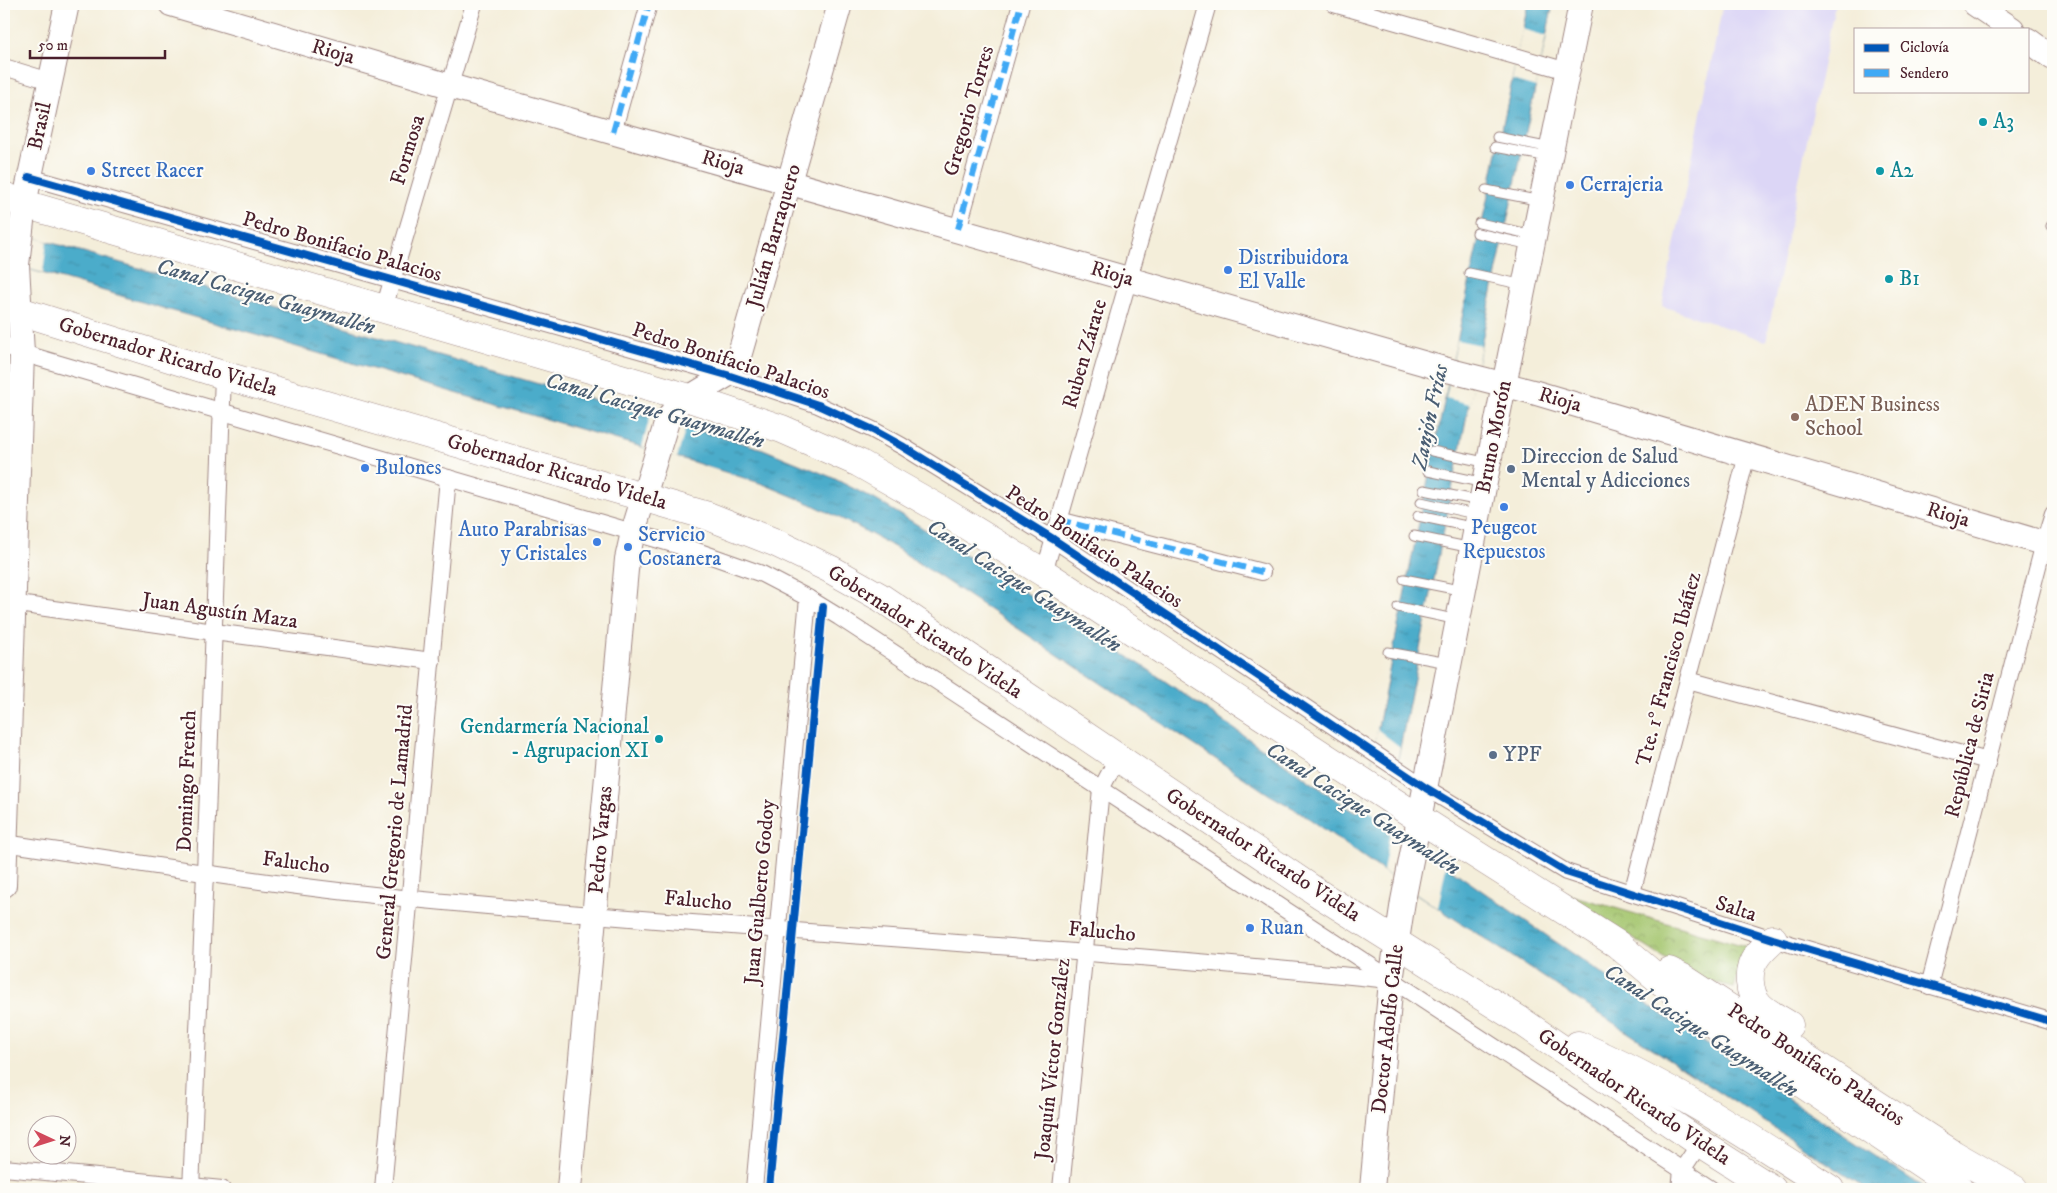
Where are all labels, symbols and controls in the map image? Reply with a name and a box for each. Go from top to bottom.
scale bar [30,28,165,60]
legend [1854,28,2030,92]
street label: Rioja [308,33,358,71]
text: 50 m [38,36,68,55]
text: Ciclovía [1900,38,1949,57]
street label: Gregorio Torres [938,43,1000,179]
text: Sendero [1900,64,1948,83]
street label: Brasil [22,99,58,152]
place label: A3 [1993,109,2014,135]
street label: Formosa [385,112,431,188]
marker: A3 [1977,116,1989,128]
street label: Rioja [698,144,748,182]
place label: Street Racer [101,158,204,184]
place label: A2 [1890,158,1914,184]
street label: Julián Barraquero [741,161,807,313]
marker: Street Racer [85,165,97,177]
marker: A2 [1874,165,1886,177]
place label: Cerrajeria [1580,172,1663,198]
marker: Cerrajeria [1564,179,1576,191]
street label: Pedro Bonifacio Palacios [239,206,445,288]
place label: Distribuidora El Valle [1238,245,1349,295]
water label: Canal Cacique Guaymallén [153,253,379,342]
street label: Rioja [1087,255,1137,293]
marker: Distribuidora El Valle [1222,264,1234,276]
place label: B1 [1899,266,1920,292]
marker: B1 [1883,273,1895,285]
street label: Ruben Zárate [1057,296,1113,412]
street label: Gobernador Ricardo Videla [56,311,281,403]
street label: Pedro Bonifacio Palacios [629,317,833,405]
water label: Zanjón Frías [1405,360,1455,473]
water label: Canal Cacique Guaymallén [542,367,768,456]
street label: Bruno Morón [1470,378,1518,496]
street label: Rioja [1535,381,1585,419]
place label: ADEN Business School [1805,392,1940,442]
marker: ADEN Business School [1789,411,1801,423]
street label: Gobernador Ricardo Videla [444,428,670,516]
place label: Direccion de Salud Mental y Adicciones [1521,444,1690,494]
place label: Bulones [375,455,442,481]
marker: Bulones [359,462,371,474]
marker: Direccion de Salud Mental y Adicciones [1505,463,1517,475]
street label: Pedro Bonifacio Palacios [1000,480,1188,614]
street label: Rioja [1923,496,1973,534]
marker: Peugeot Repuestos [1498,501,1510,513]
water label: Canal Cacique Guaymallén [921,513,1126,660]
place label: Peugeot Repuestos [1463,515,1545,565]
place label: Auto Parabrisas y Cristales [458,517,587,567]
place label: Servicio Costanera [638,522,721,572]
marker: Auto Parabrisas y Cristales [591,536,603,548]
marker: Servicio Costanera [622,541,634,553]
street label: Gobernador Ricardo Videla [823,559,1027,705]
street label: Tte. 1° Francisco Ibáñez [1631,569,1707,769]
street label: Juan Agustín Maza [138,587,300,635]
street label: República de Siria [1939,669,2001,821]
street label: General Gregorio de Lamadrid [371,703,419,961]
street label: Domingo French [172,709,202,853]
place label: Gendarmería Nacional - Agrupacion XI [460,714,650,764]
marker: Gendarmería Nacional - Agrupacion XI [653,733,665,745]
water label: Canal Cacique Guaymallén [1260,736,1465,883]
place label: YPF [1503,742,1542,768]
marker: YPF [1487,749,1499,761]
street label: Gobernador Ricardo Videla [1161,782,1365,928]
street label: Pedro Vargas [583,785,619,895]
street label: Juan Gualberto Godoy [739,797,781,988]
street label: Falucho [261,846,331,880]
street label: Falucho [663,885,733,917]
street label: Salta [1712,890,1760,928]
place label: Ruan [1260,915,1304,941]
street label: Falucho [1067,916,1137,948]
marker: Ruan [1244,922,1256,934]
street label: Doctor Adolfo Calle [1366,943,1410,1115]
street label: Joaquín Víctor González [1029,957,1077,1163]
water label: Canal Cacique Guaymallén [1598,958,1803,1105]
street label: Pedro Bonifacio Palacios [1722,998,1910,1132]
street label: Gobernador Ricardo Videla [1533,1023,1736,1171]
north arrow [28,1116,78,1166]
text: N [55,1134,73,1148]

